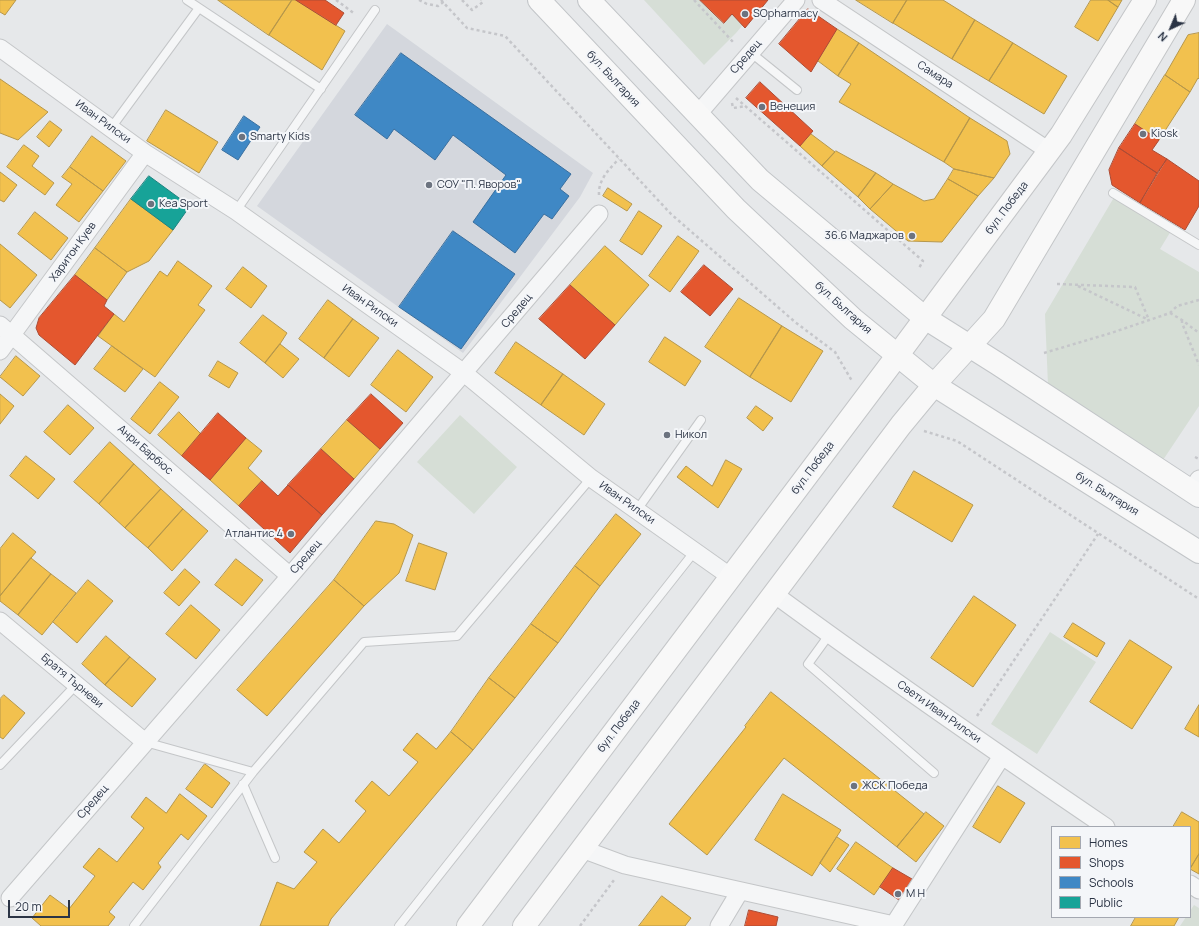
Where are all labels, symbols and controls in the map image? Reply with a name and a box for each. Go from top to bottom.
place label: SOpharmacy [753,7,818,21]
north arrow [1151,8,1191,48]
marker: SOpharmacy [740,9,750,19]
text: N [1154,29,1170,45]
street label: Средец [728,37,764,77]
street label: бул. България [584,48,642,110]
street label: Самара [914,58,956,92]
street label: Иван Рилски [73,97,133,147]
place label: Венеция [770,100,815,114]
marker: Венеция [757,102,767,112]
place label: Kiosk [1151,127,1178,141]
marker: Kiosk [1138,129,1148,139]
place label: Smarty Kids [250,130,310,144]
marker: Smarty Kids [237,132,247,142]
place label: СОУ "П. Яворов" [437,178,521,192]
street label: бул. Победа [983,179,1031,237]
marker: СОУ "П. Яворов" [424,180,434,190]
place label: Kea Sport [159,197,208,211]
marker: Kea Sport [146,199,156,209]
street label: Харитон Куев [47,220,99,284]
place label: 36.6 Маджаров [825,229,904,243]
marker: 36.6 Маджаров [907,231,917,241]
street label: бул. България [812,279,874,337]
street label: Иван Рилски [339,282,401,330]
street label: Средец [499,291,535,331]
street label: Анри Барбюс [115,422,175,478]
place label: Никол [675,428,707,442]
marker: Никол [662,430,672,440]
street label: бул. Победа [789,439,837,497]
street label: бул. България [1073,469,1141,519]
street label: Иван Рилски [596,479,658,527]
place label: Атлантис 4 [225,527,283,541]
marker: Атлантис 4 [286,529,296,539]
street label: Средец [288,537,324,577]
street label: Братя Търневи [38,651,106,711]
street label: Свети Иван Рилски [894,678,984,746]
street label: бул. Победа [595,697,643,755]
place label: ЖСК Победа [862,779,928,793]
marker: ЖСК Победа [849,781,859,791]
street label: Средец [75,782,111,822]
legend [1051,826,1191,918]
text: Homes [1089,834,1128,851]
text: Shops [1089,854,1124,871]
text: Schools [1089,874,1133,891]
place label: М Н [906,887,925,901]
marker: М Н [893,889,903,899]
scale bar [10,892,72,918]
text: Public [1089,894,1123,911]
text: 20 m [15,898,42,915]

